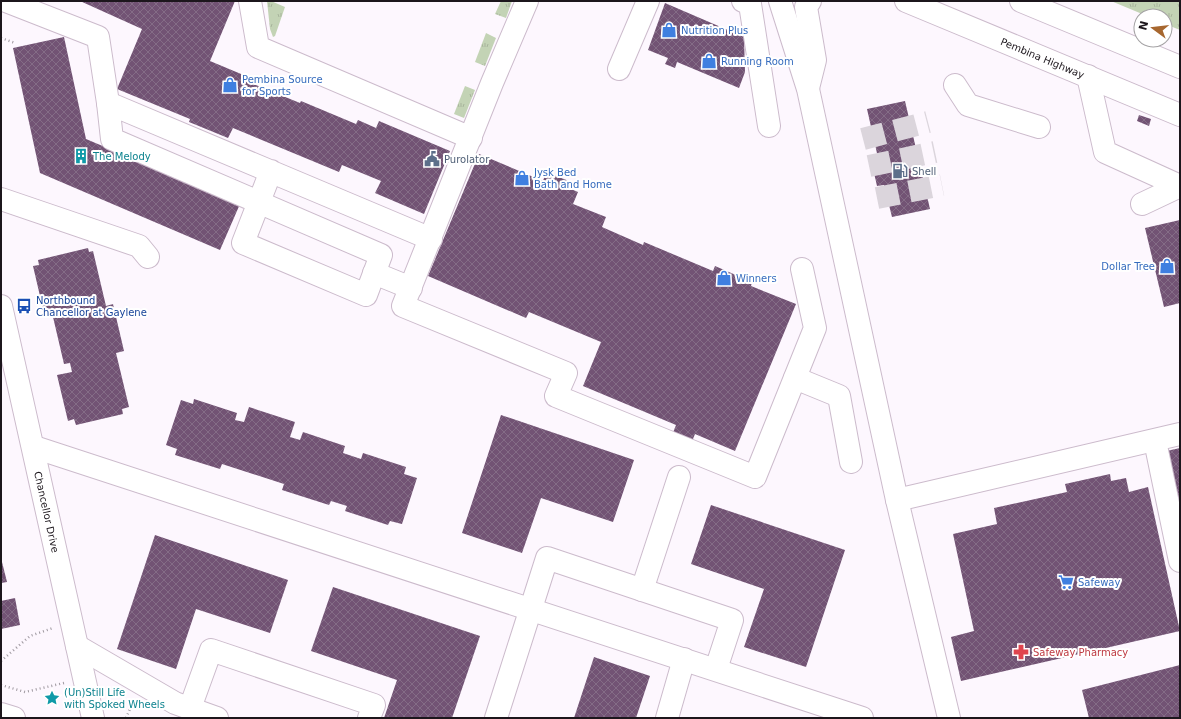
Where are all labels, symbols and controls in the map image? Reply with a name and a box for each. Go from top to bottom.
north arrow [1133,8,1173,48]
text: N [1136,19,1151,32]
shop icon: Nutrition Plus [660,21,678,39]
place label: Nutrition Plus [681,25,748,36]
street label: Pembina Highway [999,36,1086,80]
shop icon: Running Room [700,52,718,70]
place label: Running Room [721,56,794,67]
place label: Pembina Source for Sports [242,74,323,97]
shop icon: Pembina Source for Sports [221,76,239,94]
building icon: The Melody [72,147,90,165]
public building icon: Purolator [423,150,441,168]
place label: The Melody [92,151,151,162]
place label: Purolator [444,154,490,165]
fuel station icon: Shell [891,162,909,180]
place label: Shell [912,166,936,177]
place label: Jysk Bed Bath and Home [533,167,612,190]
shop icon: Jysk Bed Bath and Home [513,169,531,187]
shop icon: Dollar Tree [1158,257,1176,275]
place label: Dollar Tree [1101,261,1155,272]
shop icon: Winners [715,269,733,287]
place label: Winners [736,273,777,284]
place label: Northbound Chancellor at Gaylene [36,295,147,318]
bus stop icon: Northbound Chancellor at Gaylene [15,297,33,315]
street label: Chancellor Drive [33,470,61,554]
supermarket icon: Safeway [1057,573,1075,591]
place label: Safeway [1078,577,1120,588]
pharmacy icon: Safeway Pharmacy [1012,643,1030,661]
place label: Safeway Pharmacy [1033,647,1128,658]
place label: (Un)Still Life with Spoked Wheels [64,687,165,710]
place icon: (Un)Still Life with Spoked Wheels [43,689,61,707]

